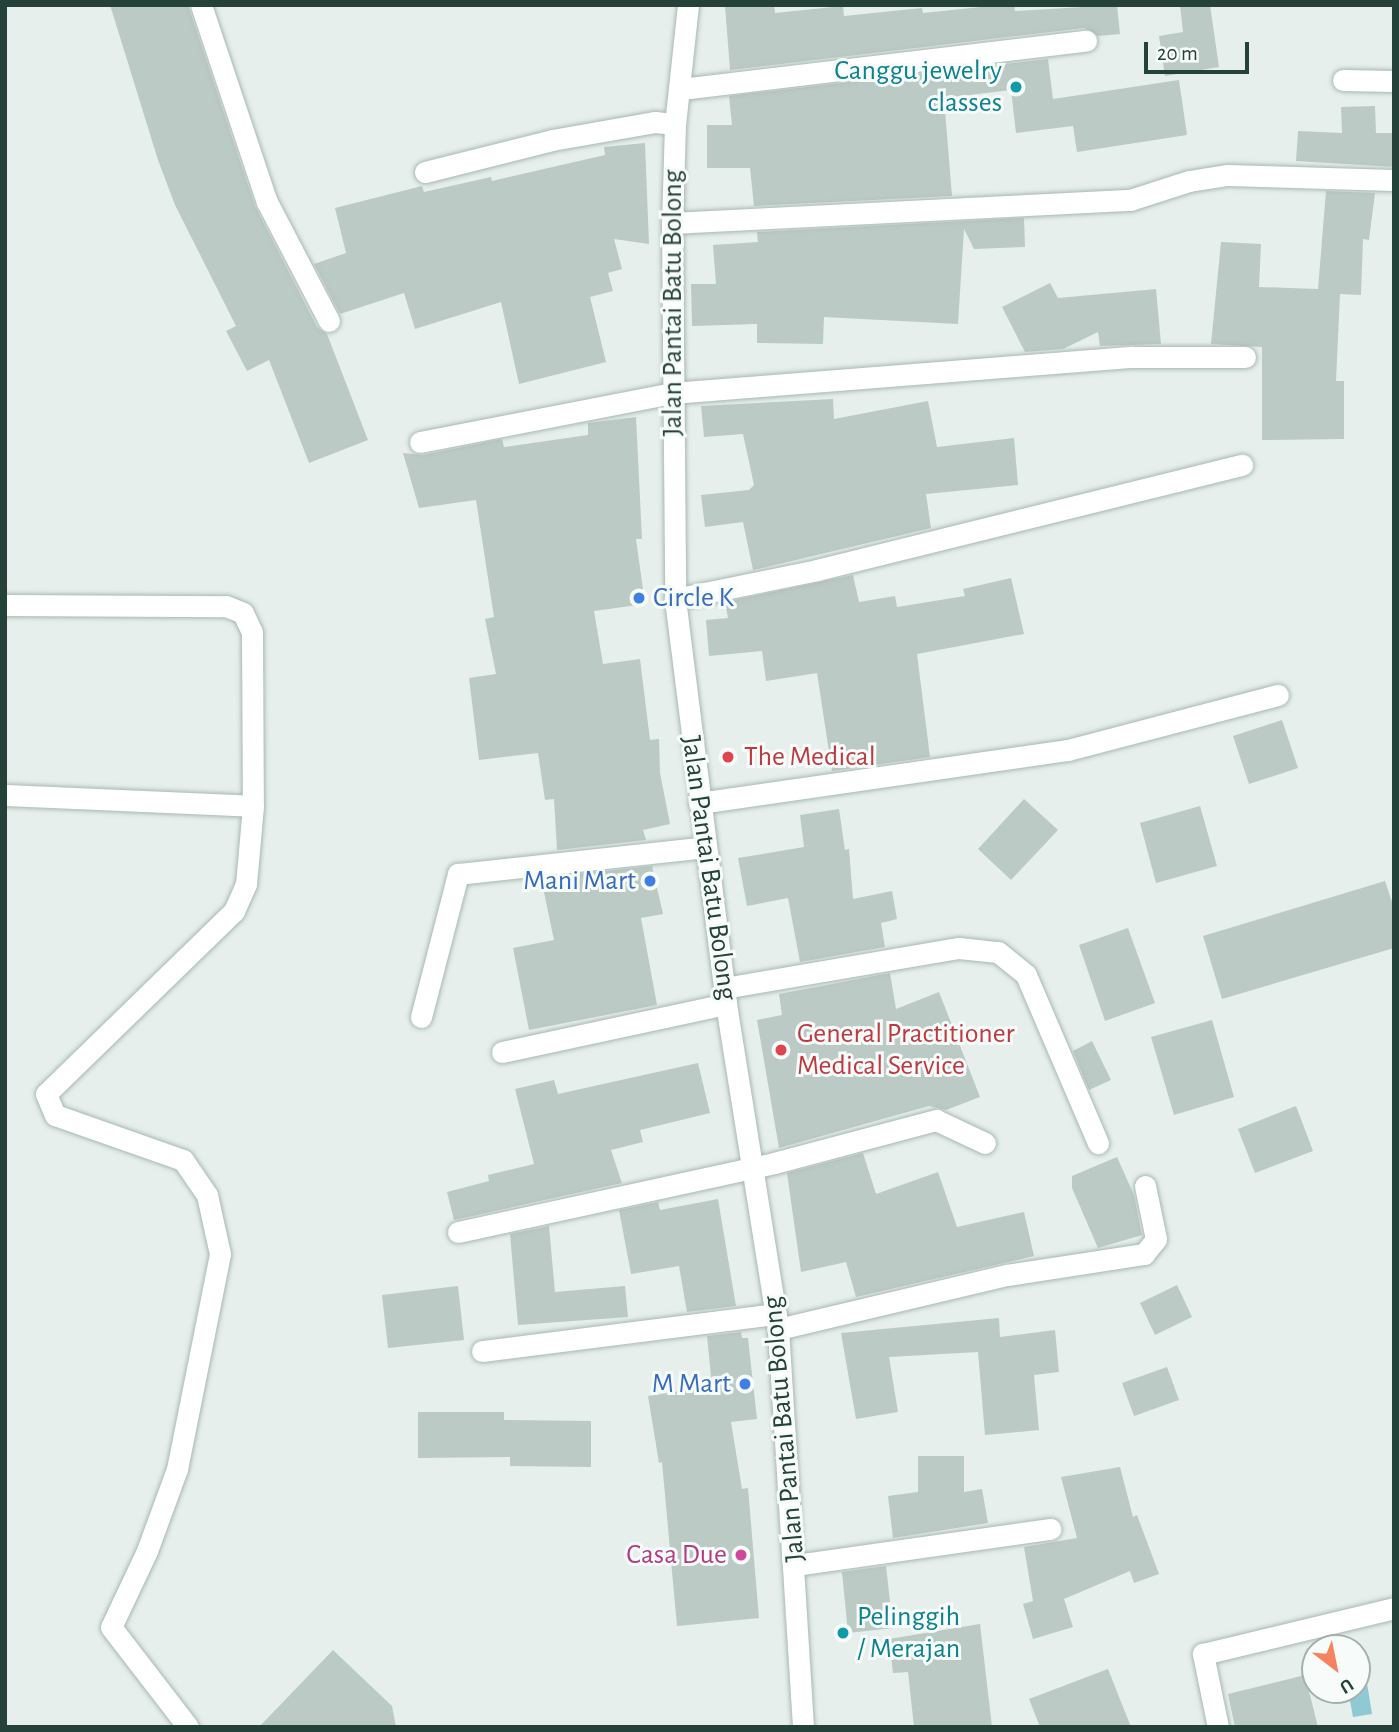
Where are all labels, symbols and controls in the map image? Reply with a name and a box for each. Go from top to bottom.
scale bar [1147,28,1252,72]
text: 20 m [1157,43,1198,64]
place label: Canggu jewelry classes [834,54,1002,120]
marker: Canggu jewelry classes [1008,79,1024,95]
street label: Jalan Pantai Batu Bolong [656,170,690,436]
place label: Circle K [653,581,734,615]
marker: Circle K [631,590,647,606]
street label: Jalan Pantai Batu Bolong [674,734,744,1002]
place label: The Medical [744,740,876,774]
marker: The Medical [718,747,738,767]
place label: Mani Mart [523,864,636,898]
marker: Mani Mart [642,873,658,889]
place label: General Practitioner Medical Service [797,1017,1015,1083]
marker: General Practitioner Medical Service [771,1040,791,1060]
street label: Jalan Pantai Batu Bolong [756,1295,812,1563]
place label: M Mart [652,1367,731,1401]
marker: M Mart [737,1376,753,1392]
place label: Casa Due [626,1538,727,1572]
marker: Casa Due [733,1547,749,1563]
place label: Pelinggih / Merajan [857,1600,960,1666]
marker: Pelinggih / Merajan [835,1625,851,1641]
north arrow [1301,1634,1371,1704]
text: U [1336,1674,1357,1697]

